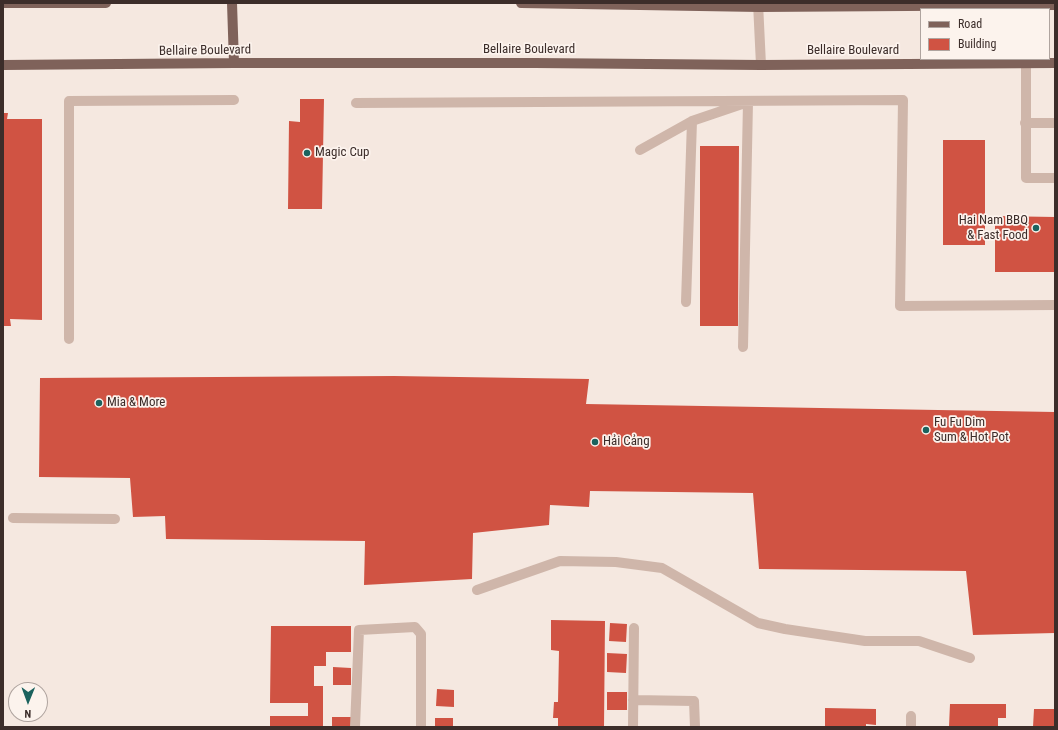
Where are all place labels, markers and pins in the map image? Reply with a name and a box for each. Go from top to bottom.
place label: Magic Cup [315,145,369,161]
marker: Magic Cup [302,148,312,158]
place label: Hai Nam BBQ & Fast Food [959,213,1028,244]
marker: Hai Nam BBQ & Fast Food [1031,223,1041,233]
place label: Mia & More [107,395,165,411]
marker: Mia & More [94,398,104,408]
place label: Fu Fu Dim Sum & Hot Pot [934,415,1009,446]
marker: Fu Fu Dim Sum & Hot Pot [921,425,931,435]
place label: Hải Cảng [603,434,650,450]
marker: Hải Cảng [590,437,600,447]

